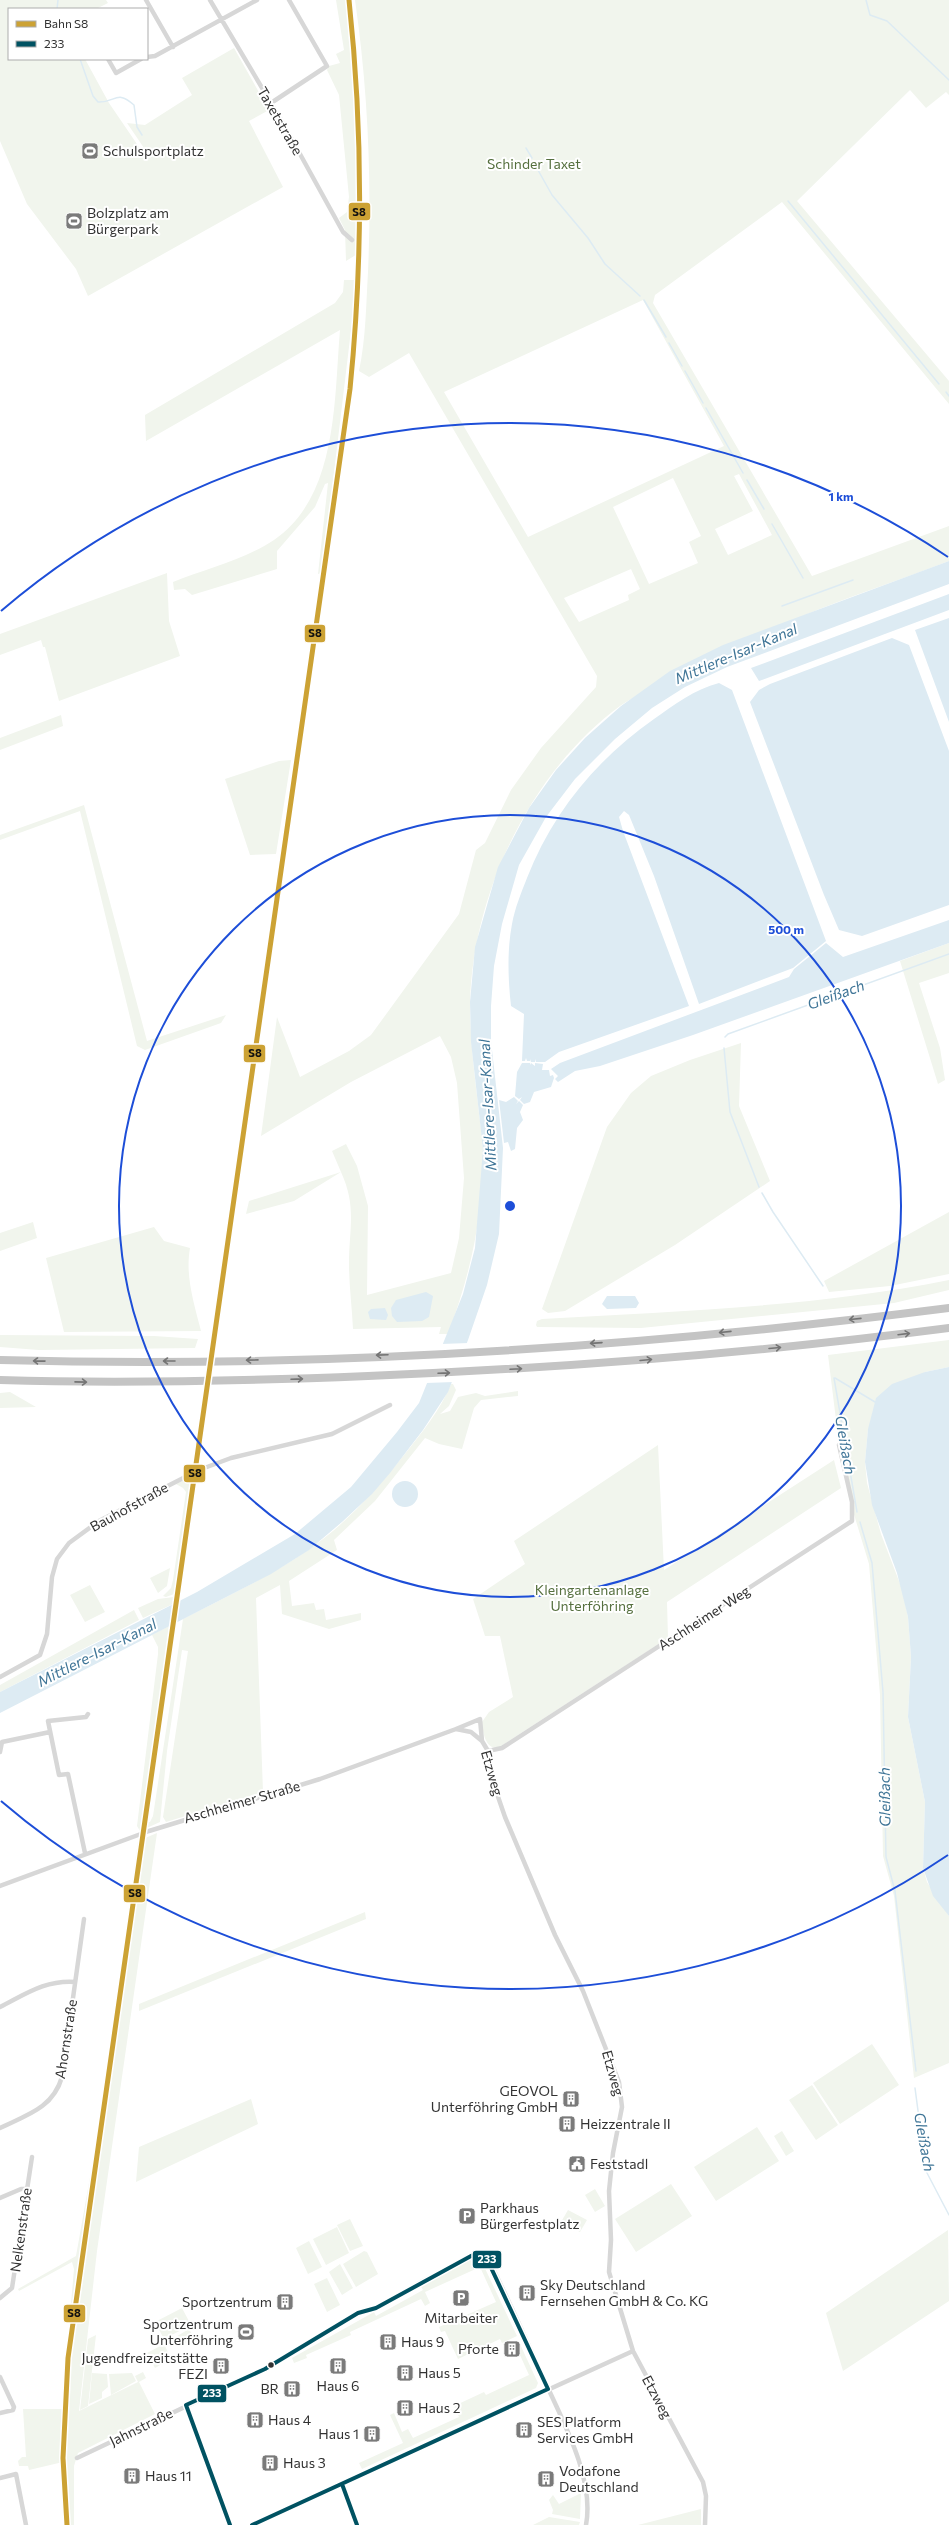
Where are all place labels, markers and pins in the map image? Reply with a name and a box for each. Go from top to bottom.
sports icon: Schulsportplatz [80,141,100,161]
place label: Schulsportplatz [103,142,204,159]
place label: Bolzplatz am Bürgerpark [87,204,169,237]
sports icon: Bolzplatz am Bürgerpark [64,211,84,231]
centre of rings [503,1199,517,1213]
place label: GEOVOL Unterföhring GmbH [431,2082,558,2115]
building icon: GEOVOL Unterföhring GmbH [561,2089,581,2109]
building icon: Heizzentrale II [557,2114,577,2134]
place label: Heizzentrale II [580,2115,671,2132]
public building icon: Feststadl [567,2154,587,2174]
place label: Feststadl [590,2155,648,2172]
place label: Parkhaus Bürgerfestplatz [480,2199,579,2232]
parking icon: Parkhaus Bürgerfestplatz [457,2206,477,2226]
place label: Sky Deutschland Fernsehen GmbH & Co. KG [540,2276,708,2309]
building icon: Sky Deutschland Fernsehen GmbH & Co. KG [517,2283,537,2303]
parking icon: Mitarbeiter [451,2288,471,2308]
building icon: Sportzentrum [275,2292,295,2312]
place label: Sportzentrum [182,2293,272,2310]
place label: Mitarbeiter [424,2309,498,2326]
place label: Sportzentrum Unterföhring [143,2315,233,2348]
sports icon: Sportzentrum Unterföhring [236,2322,256,2342]
building icon: Haus 9 [378,2332,398,2352]
place label: Haus 9 [401,2333,444,2350]
building icon: Pforte [502,2339,522,2359]
place label: Pforte [458,2340,499,2357]
place label: Jugendfreizeitstätte FEZI [82,2349,208,2382]
building icon: Jugendfreizeitstätte FEZI [211,2356,231,2376]
building icon: Haus 6 [328,2356,348,2376]
unlabelled marker [266,2360,276,2370]
building icon: Haus 5 [395,2363,415,2383]
place label: Haus 5 [418,2364,461,2381]
place label: Haus 6 [316,2377,360,2394]
building icon: BR [282,2379,302,2399]
place label: BR [261,2380,279,2397]
building icon: Haus 2 [395,2398,415,2418]
place label: Haus 2 [418,2399,461,2416]
building icon: Haus 4 [245,2410,265,2430]
place label: Haus 4 [268,2411,312,2428]
place label: SES Platform Services GmbH [537,2413,634,2446]
building icon: SES Platform Services GmbH [514,2420,534,2440]
building icon: Haus 1 [362,2424,382,2444]
place label: Haus 1 [318,2425,359,2442]
building icon: Haus 3 [260,2453,280,2473]
place label: Haus 3 [283,2454,326,2471]
place label: Vodafone Deutschland [559,2462,639,2495]
building icon: Haus 11 [122,2466,142,2486]
place label: Haus 11 [145,2467,192,2484]
building icon: Vodafone Deutschland [536,2469,556,2489]

